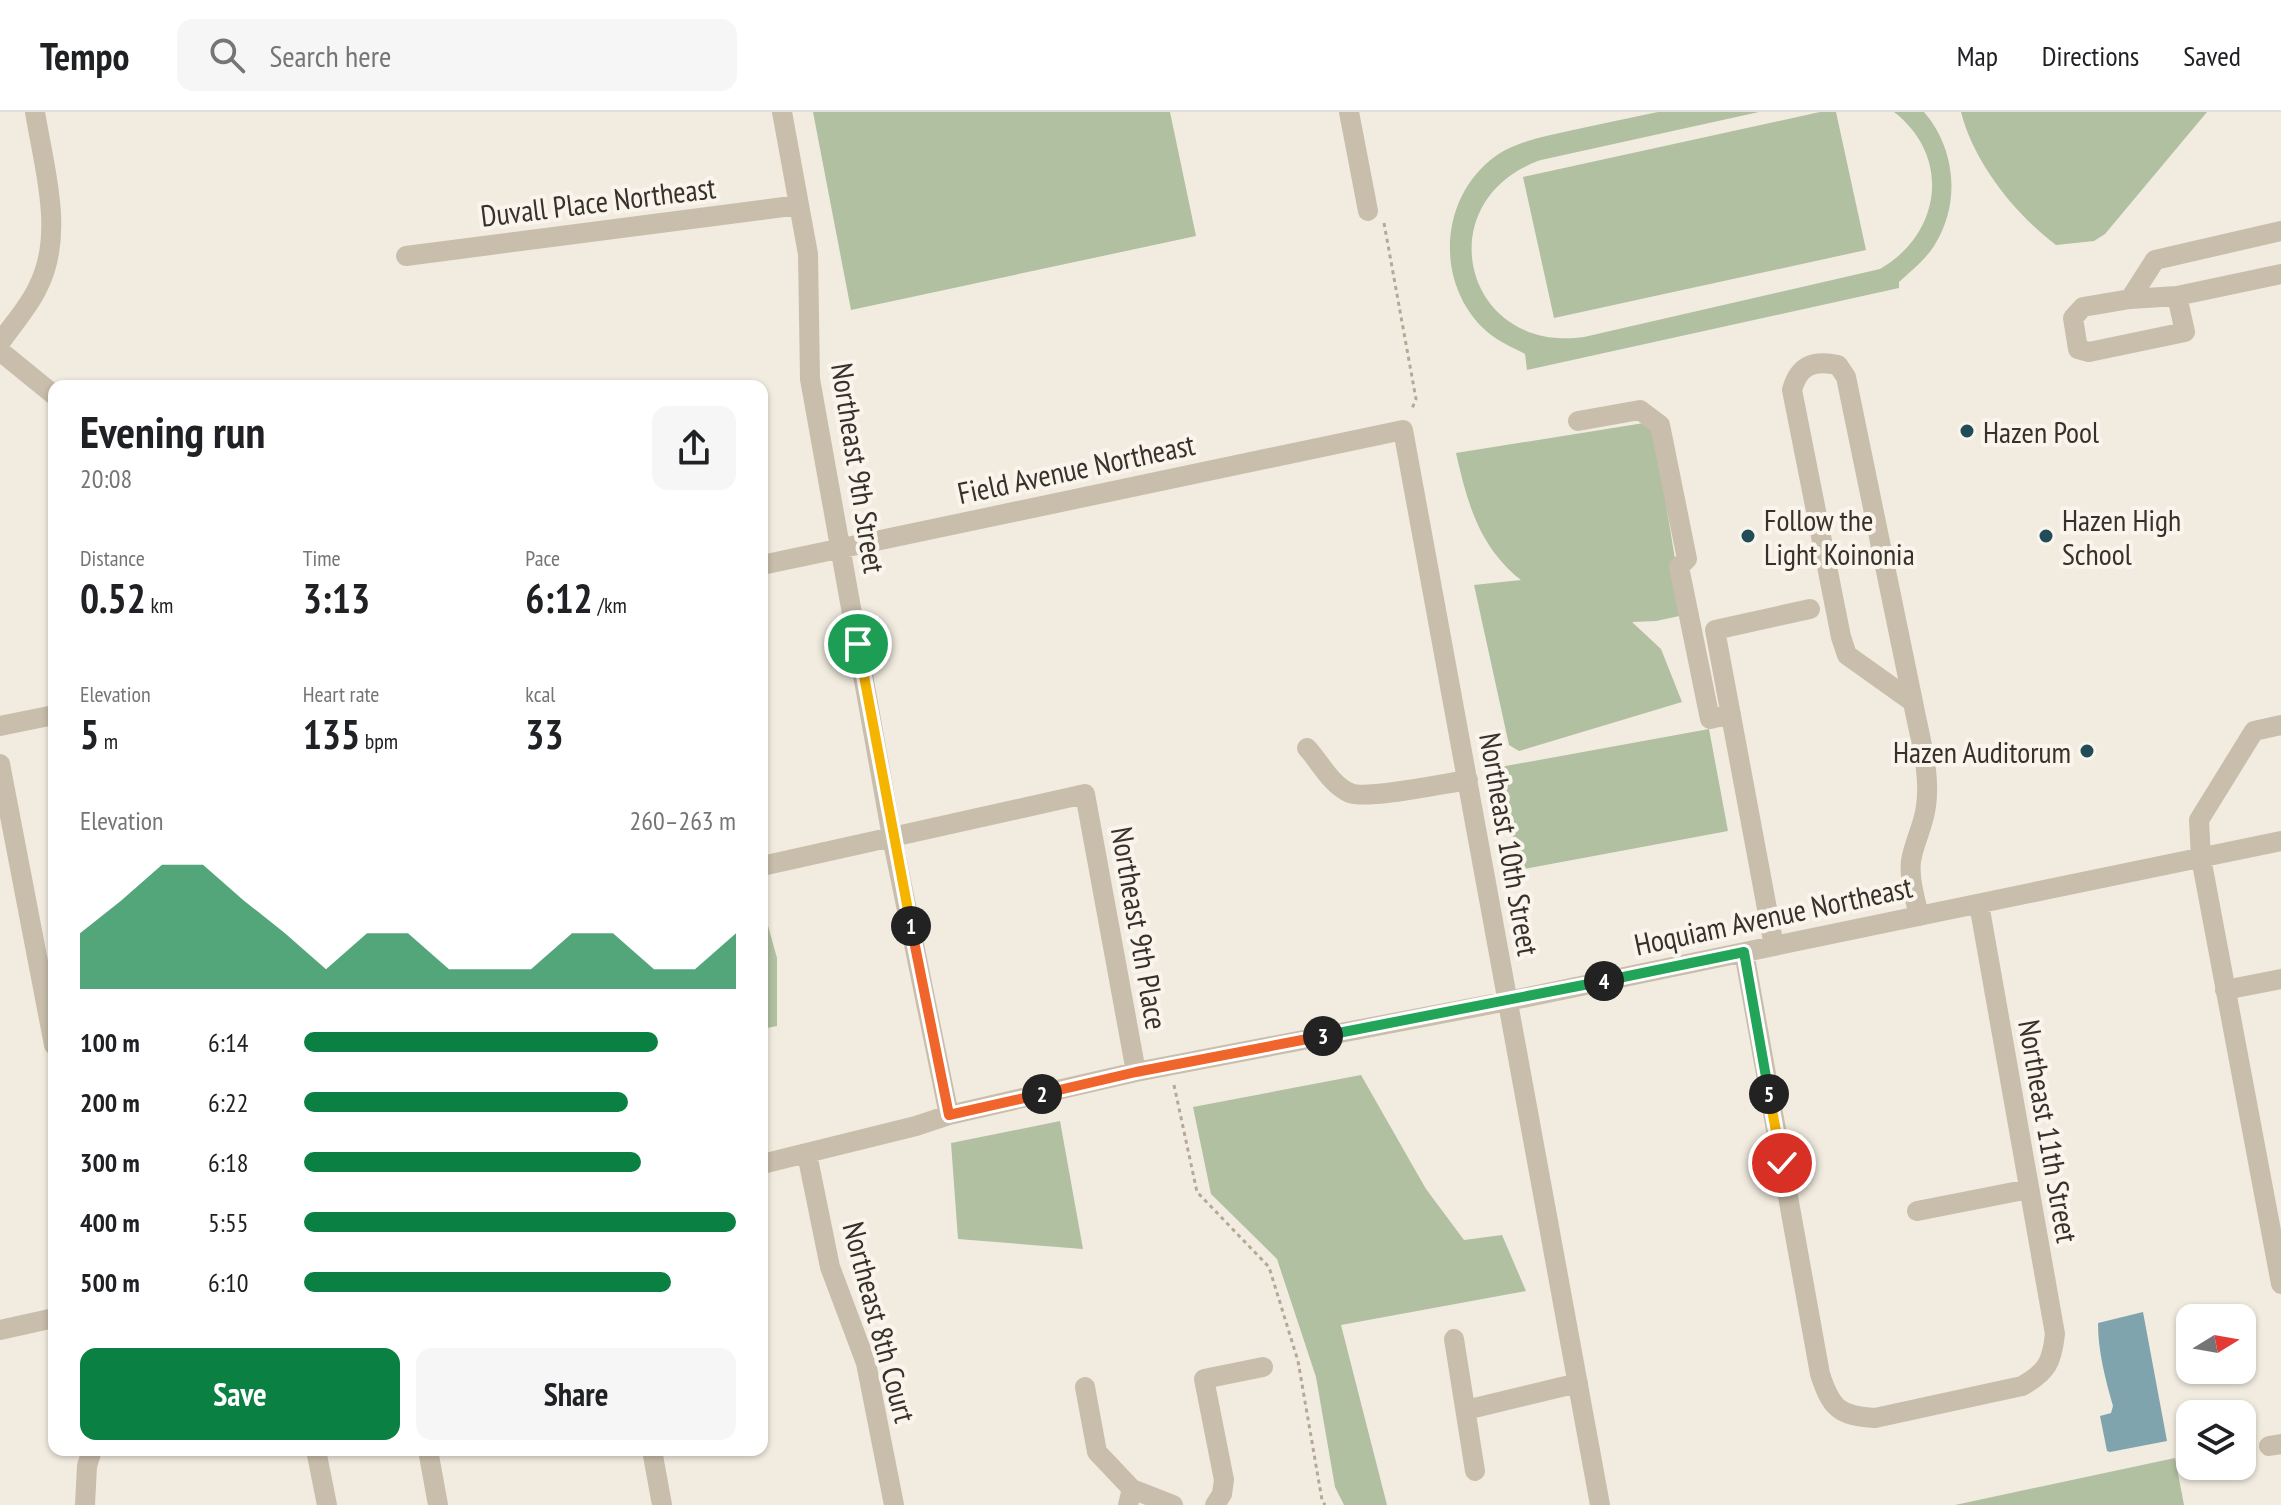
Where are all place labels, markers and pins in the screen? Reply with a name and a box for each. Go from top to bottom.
place label: Hazen Pool [1983,412,2099,451]
marker: Hazen Pool [1958,422,1976,440]
place label: Follow the Light Koinonia [1764,500,1915,573]
place label: Hazen High School [2062,500,2181,573]
marker: Follow the Light Koinonia [1739,527,1757,545]
marker: Hazen High School [2037,527,2055,545]
pin [824,610,892,678]
place label: Hazen Auditorum [1893,732,2071,771]
marker: Hazen Auditorum [2078,742,2096,760]
pin: 1 [891,906,931,946]
pin: 4 [1584,961,1624,1001]
pin: 3 [1303,1016,1343,1056]
pin: 2 [1022,1074,1062,1114]
pin: 5 [1749,1074,1789,1114]
pin [1748,1129,1816,1197]

